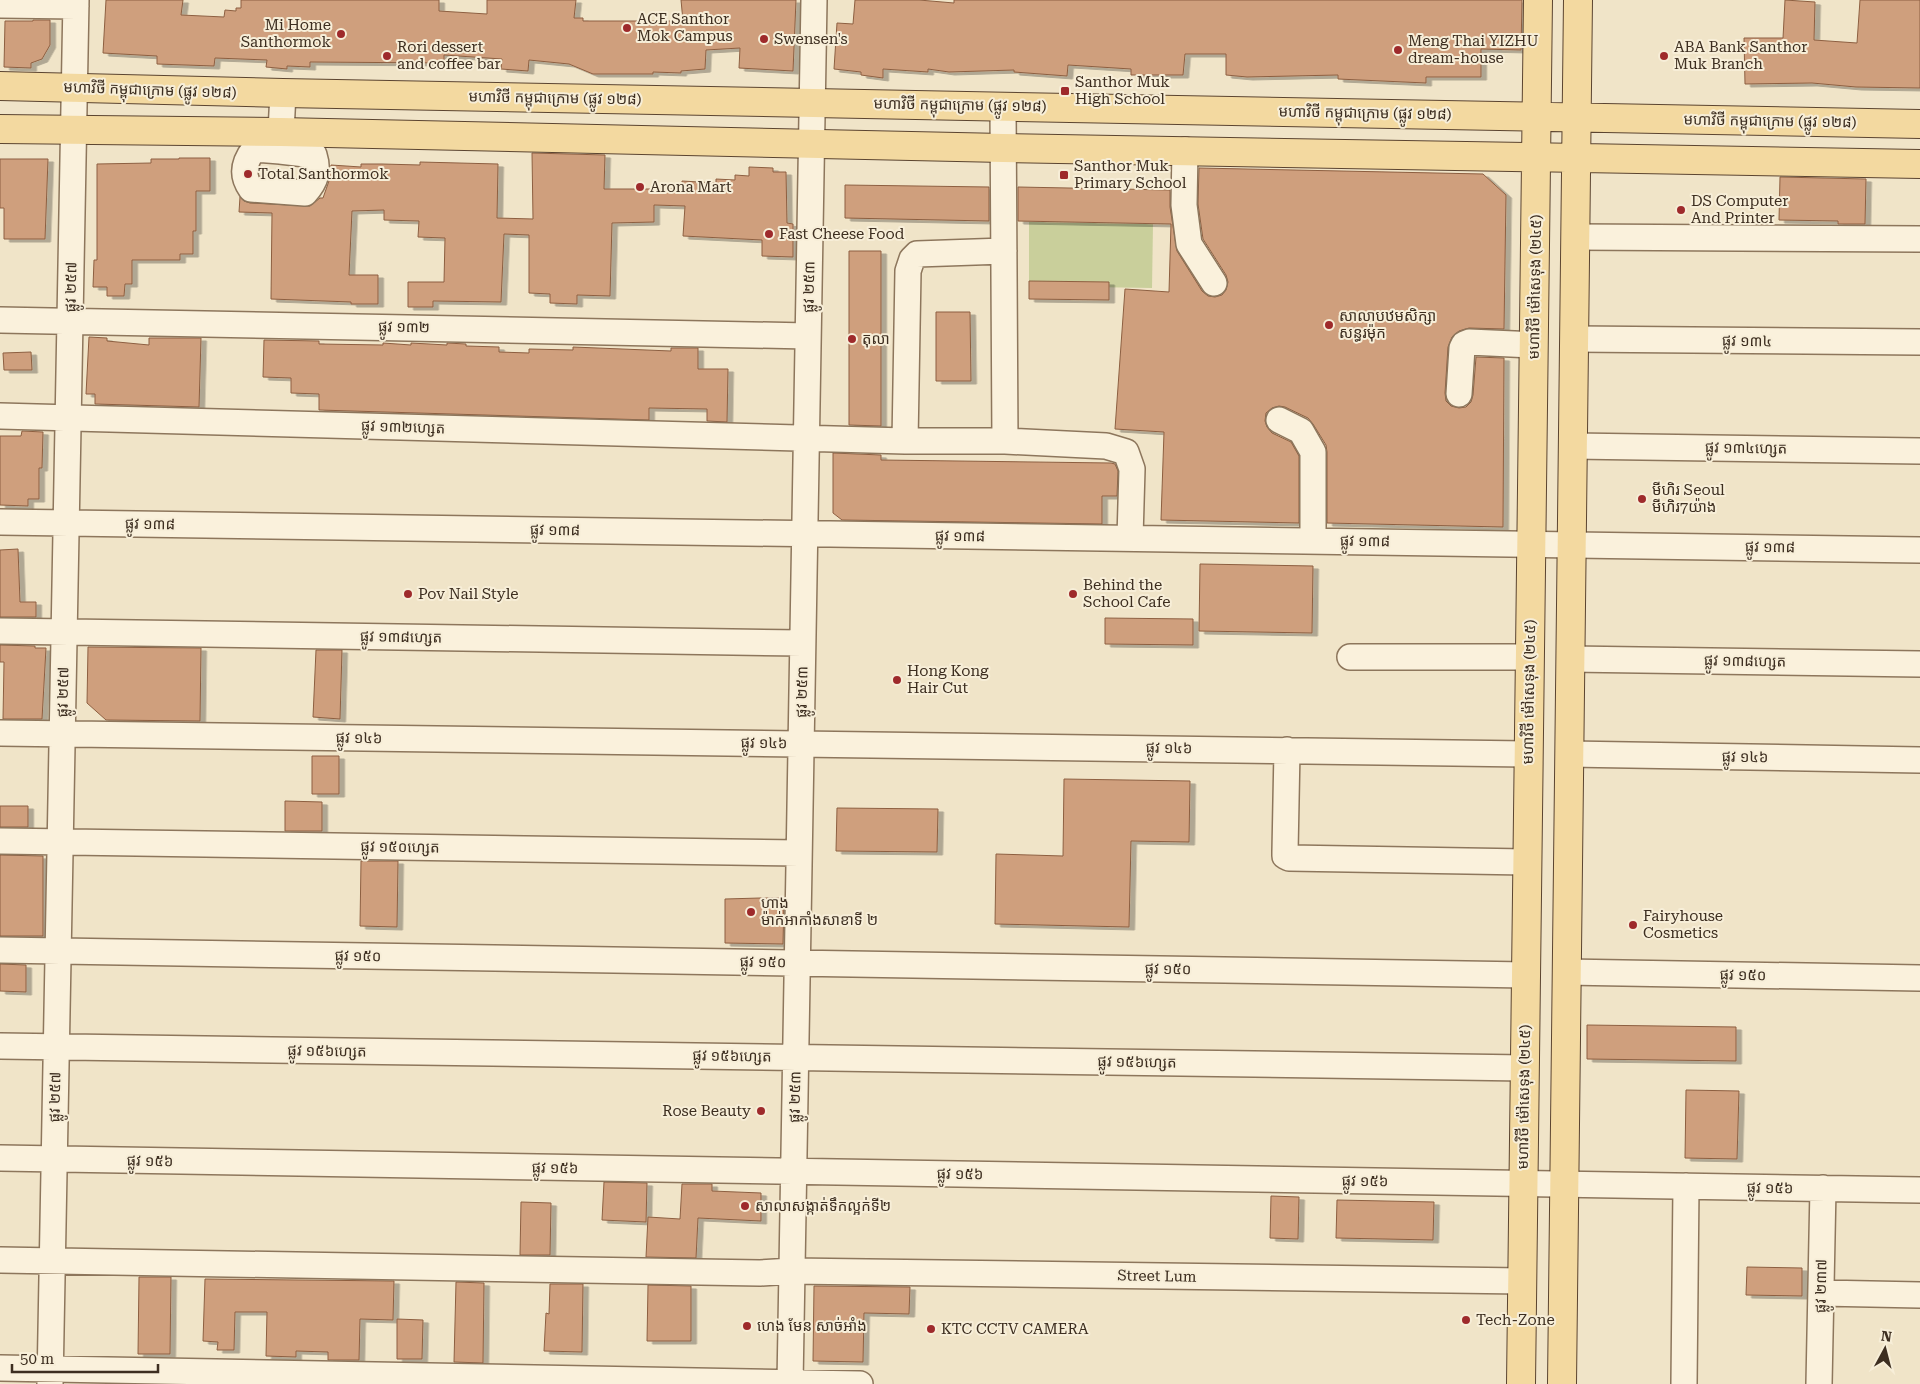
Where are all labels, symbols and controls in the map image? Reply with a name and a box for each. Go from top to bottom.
place label: ACE Santhor Mok Campus [637,10,733,45]
place label: Mi Home Santhormok [241,16,331,51]
marker: ACE Santhor Mok Campus [621,22,633,34]
marker: Mi Home Santhormok [335,28,347,40]
place label: Swensen's [774,30,848,48]
place label: Meng Thai YIZHU dream-house [1408,32,1539,67]
marker: Swensen's [758,33,770,45]
place label: Rori dessert and coffee bar [397,38,501,73]
place label: ABA Bank Santhor Muk Branch [1674,38,1807,73]
marker: Meng Thai YIZHU dream-house [1392,44,1404,56]
marker: Rori dessert and coffee bar [381,50,393,62]
marker: ABA Bank Santhor Muk Branch [1658,50,1670,62]
place label: Santhor Muk High School [1075,73,1170,108]
street label: មហាវិថី កម្ពុជាក្រោម (ផ្លូវ ១២៨) [63,77,237,106]
marker: Santhor Muk High School [1059,85,1071,97]
street label: មហាវិថី កម្ពុជាក្រោម (ផ្លូវ ១២៨) [468,87,642,113]
street label: មហាវិថី កម្ពុជាក្រោម (ផ្លូវ ១២៨) [873,94,1047,120]
street label: មហាវិថី កម្ពុជាក្រោម (ផ្លូវ ១២៨) [1278,102,1452,128]
street label: មហាវិថី កម្ពុជាក្រោម (ផ្លូវ ១២៨) [1683,110,1857,136]
place label: Santhor Muk Primary School [1074,157,1187,192]
place label: Total Santhormok [258,165,389,183]
marker: Total Santhormok [242,168,254,180]
marker: Santhor Muk Primary School [1058,169,1070,181]
place label: Arona Mart [650,178,732,196]
marker: Arona Mart [634,181,646,193]
place label: DS Computer And Printer [1691,192,1788,227]
marker: DS Computer And Printer [1675,204,1687,216]
street label: មហាវិថី ម៉ៅសេទុង (២៤៥) [1524,214,1546,360]
place label: Fast Cheese Food [779,225,905,243]
marker: Fast Cheese Food [763,228,775,240]
street label: ផ្លូវ ២៥៧ [62,261,85,313]
street label: ផ្លូវ ២៥៣ [800,261,823,313]
place label: សាលាបឋមសិក្សា សន្ធរម៉ុក [1339,307,1436,342]
street label: ផ្លូវ ១៣២ [378,318,430,341]
marker: សាលាបឋមសិក្សា សន្ធរម៉ុក [1323,319,1335,331]
place label: តុលា [862,330,890,348]
street label: ផ្លូវ ១៣៤ [1722,332,1772,355]
marker: តុលា [846,333,858,345]
street label: ផ្លូវ ១៣២ហ្សេត [360,417,445,442]
street label: ផ្លូវ ១៣៤ហ្សេត [1705,438,1787,462]
place label: មីហិរ Seoul មីហិរ7យ៉ាង [1652,481,1725,516]
marker: មីហិរ Seoul មីហិរ7យ៉ាង [1636,493,1648,505]
street label: ផ្លូវ ១៣៨ [125,515,175,538]
street label: ផ្លូវ ១៣៨ [530,521,580,544]
street label: ផ្លូវ ១៣៨ [935,527,985,550]
street label: ផ្លូវ ១៣៨ [1340,532,1390,555]
street label: ផ្លូវ ១៣៨ [1745,538,1795,561]
place label: Behind the School Cafe [1083,576,1170,611]
place label: Pov Nail Style [418,585,519,603]
marker: Pov Nail Style [402,588,414,600]
marker: Behind the School Cafe [1067,588,1079,600]
street label: មហាវិថី ម៉ៅសេទុង (២៤៥) [1518,619,1540,765]
street label: ផ្លូវ ១៣៨ហ្សេត [360,627,442,651]
street label: ផ្លូវ ១៣៨ហ្សេត [1704,651,1786,675]
place label: Hong Kong Hair Cut [907,662,989,697]
street label: ផ្លូវ ២៥៧ [54,666,77,718]
street label: ផ្លូវ ២៥៣ [793,666,816,718]
marker: Hong Kong Hair Cut [891,674,903,686]
street label: ផ្លូវ ១៤៦ [335,729,383,752]
street label: ផ្លូវ ១៤៦ [740,734,788,757]
street label: ផ្លូវ ១៤៦ [1145,739,1193,762]
street label: ផ្លូវ ១៤៦ [1721,748,1769,771]
street label: ផ្លូវ ១៥០ហ្សេត [360,837,440,861]
place label: ហាង ម៉ាក់អាកាំងសាខាទី ២ [761,894,878,929]
marker: ហាង ម៉ាក់អាកាំងសាខាទី ២ [745,906,757,918]
place label: Fairyhouse Cosmetics [1643,907,1723,942]
marker: Fairyhouse Cosmetics [1627,919,1639,931]
street label: ផ្លូវ ១៥០ [334,947,382,970]
street label: ផ្លូវ ១៥០ [739,953,787,976]
street label: ផ្លូវ ១៥០ [1144,960,1192,983]
street label: ផ្លូវ ១៥០ [1719,966,1767,989]
street label: មហាវិថី ម៉ៅសេទុង (២៤៥) [1513,1024,1535,1170]
street label: ផ្លូវ ១៥៦ហ្សេត [287,1041,367,1065]
street label: ផ្លូវ ១៥៦ហ្សេត [692,1046,772,1070]
street label: ផ្លូវ ១៥៦ហ្សេត [1097,1052,1177,1076]
street label: ផ្លូវ ២៥៧ [46,1071,69,1123]
street label: ផ្លូវ ២៥៣ [786,1071,809,1123]
place label: Rose Beauty [662,1102,751,1120]
marker: Rose Beauty [755,1105,767,1117]
street label: ផ្លូវ ១៥៦ [126,1152,174,1175]
street label: ផ្លូវ ១៥៦ [531,1159,579,1182]
street label: ផ្លូវ ១៥៦ [936,1165,984,1188]
street label: ផ្លូវ ១៥៦ [1341,1172,1389,1195]
street label: ផ្លូវ ១៥៦ [1746,1179,1794,1202]
place label: សាលាសង្កាត់ទឹកល្អក់ទី២ [755,1197,891,1215]
marker: សាលាសង្កាត់ទឹកល្អក់ទី២ [739,1200,751,1212]
street label: ផ្លូវ ២៣៧ [1812,1259,1835,1313]
street label: Street Lum [1117,1266,1197,1286]
place label: Tech-Zone [1476,1311,1555,1329]
marker: Tech-Zone [1460,1314,1472,1326]
place label: ហេង មែន សាច់អាំង [757,1317,867,1335]
marker: ហេង មែន សាច់អាំង [741,1320,753,1332]
place label: KTC CCTV CAMERA [941,1320,1089,1338]
marker: KTC CCTV CAMERA [925,1323,937,1335]
north arrow [1860,1324,1910,1374]
text: N [1880,1327,1893,1345]
scale bar [12,1342,159,1374]
text: 50 m [20,1350,55,1368]

